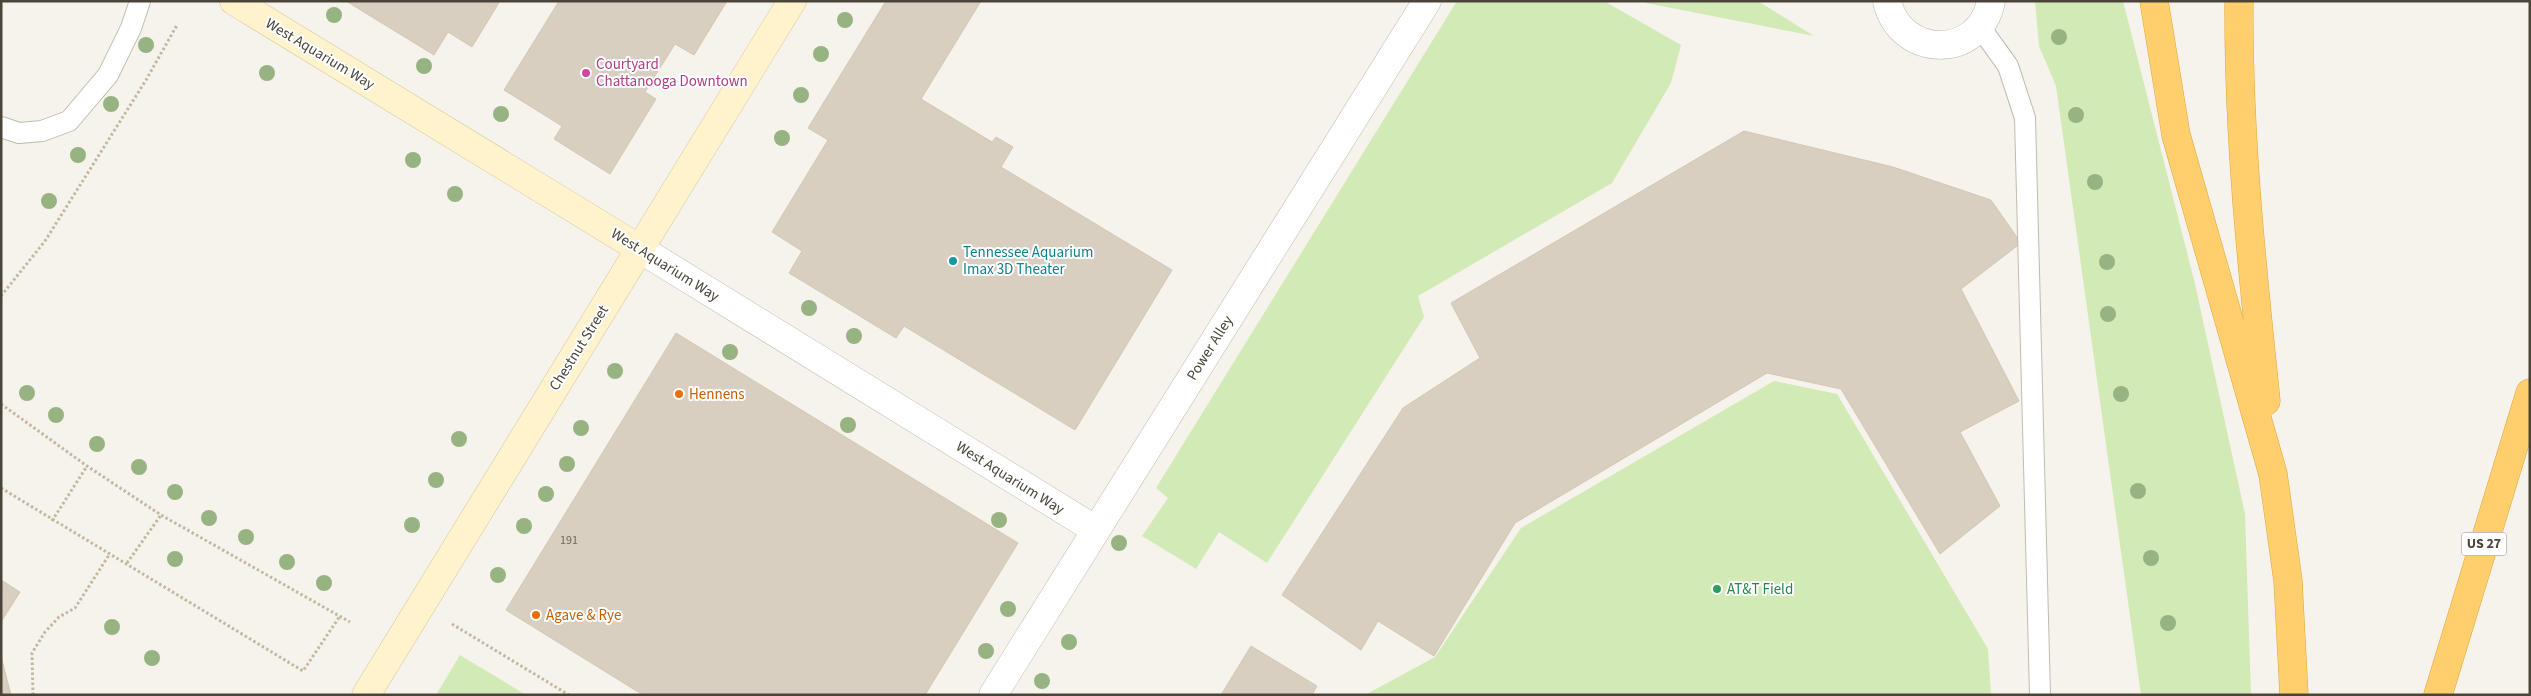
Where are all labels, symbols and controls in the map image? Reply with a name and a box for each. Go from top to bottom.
street label: West Aquarium Way [261,13,379,95]
place label: Courtyard Chattanooga Downtown [596,54,748,92]
marker: Courtyard Chattanooga Downtown [580,67,592,79]
street label: West Aquarium Way [607,223,723,307]
place label: Tennessee Aquarium Imax 3D Theater [963,242,1093,280]
marker: Tennessee Aquarium Imax 3D Theater [947,255,959,267]
street label: Chestnut Street [544,301,614,395]
street label: Power Alley [1182,312,1238,384]
place label: Hennens [689,384,745,405]
marker: Hennens [673,388,685,400]
street label: West Aquarium Way [952,436,1068,520]
house number: 191 [560,532,578,549]
road number: US 27 [2462,532,2506,556]
place label: AT&T Field [1727,579,1793,600]
marker: AT&T Field [1711,583,1723,595]
place label: Agave & Rye [546,605,621,626]
marker: Agave & Rye [530,609,542,621]

